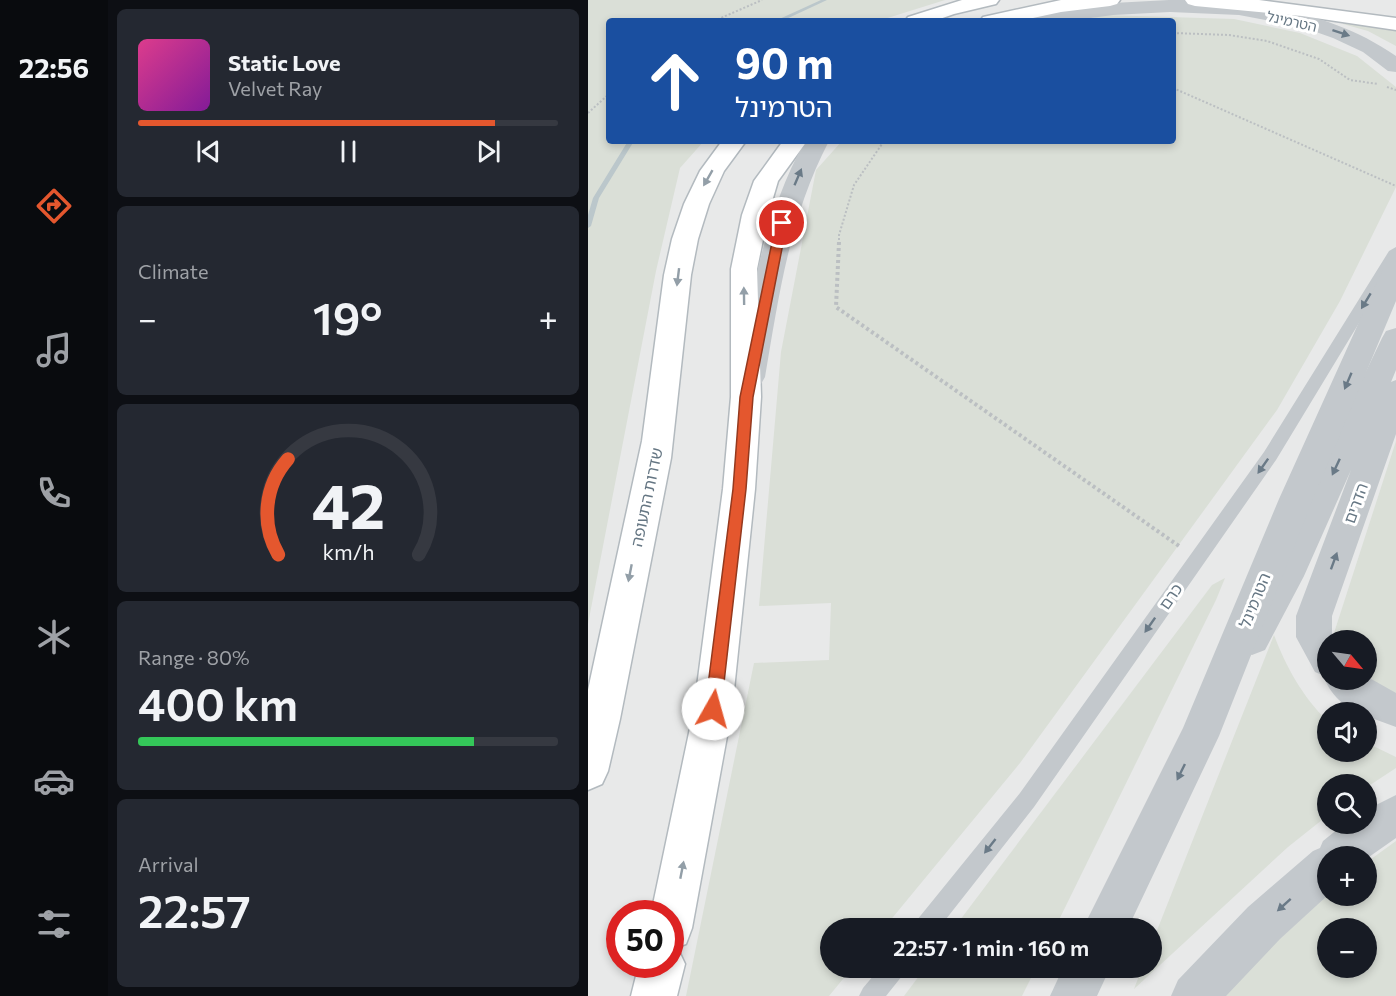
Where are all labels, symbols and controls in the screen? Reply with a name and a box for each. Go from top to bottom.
street label: הטרמינל [1265,7,1319,35]
one-way arrow [1332,29,1350,39]
text: 90 m [735,36,834,88]
icon: ahead [636,42,714,120]
text: Static Love [228,49,341,76]
text: 22:56 [19,51,89,84]
text: Velvet Ray [228,76,322,100]
text: הטרמינל [735,90,833,123]
icon: previous [192,135,225,168]
icon: pause [332,135,365,168]
icon: next [472,135,505,168]
one-way arrow [794,168,804,186]
one-way arrow [703,170,713,187]
icon: directions [33,185,75,227]
pin [756,197,807,248]
icon: arrive [765,206,798,239]
text: Climate [138,259,208,283]
one-way arrow [674,268,683,287]
one-way arrow [740,287,749,306]
text: 19° [313,289,382,344]
one-way arrow [1360,293,1371,309]
text: − [138,297,157,338]
text: + [539,297,558,338]
icon: music [33,329,75,371]
one-way arrow [1343,372,1353,390]
street label: שדרות התעופה [626,446,666,548]
one-way arrow [1257,458,1269,474]
one-way arrow [1331,458,1341,476]
text: 42 [311,466,385,542]
icon: phone [33,472,75,514]
street label: הדרים [1339,480,1371,526]
text: km/h [322,538,374,564]
one-way arrow [1330,552,1340,570]
one-way arrow [625,564,634,583]
street label: הטרמינל [1234,570,1274,630]
street label: כרם [1154,579,1186,613]
icon: climate [33,616,75,658]
one-way arrow [1144,617,1156,633]
north arrow [1317,630,1377,690]
map controls [1317,630,1377,978]
text: Range · 80% [138,645,250,669]
text: 400 km [138,675,298,730]
position arrow [681,677,745,741]
button: sound [1317,702,1377,762]
icon: car [33,760,75,802]
one-way arrow [1176,764,1186,781]
button: search [1317,774,1377,834]
one-way arrow [985,838,997,853]
button: + [1317,846,1377,906]
text: Arrival [138,852,199,876]
one-way arrow [678,861,687,880]
text: 22:57 [138,882,251,937]
one-way arrow [1277,898,1292,911]
speed limit sign: 50 [606,900,684,978]
icon: filters [33,903,75,945]
button: − [1317,918,1377,978]
text: 22:57 · 1 min · 160 m [893,934,1089,961]

